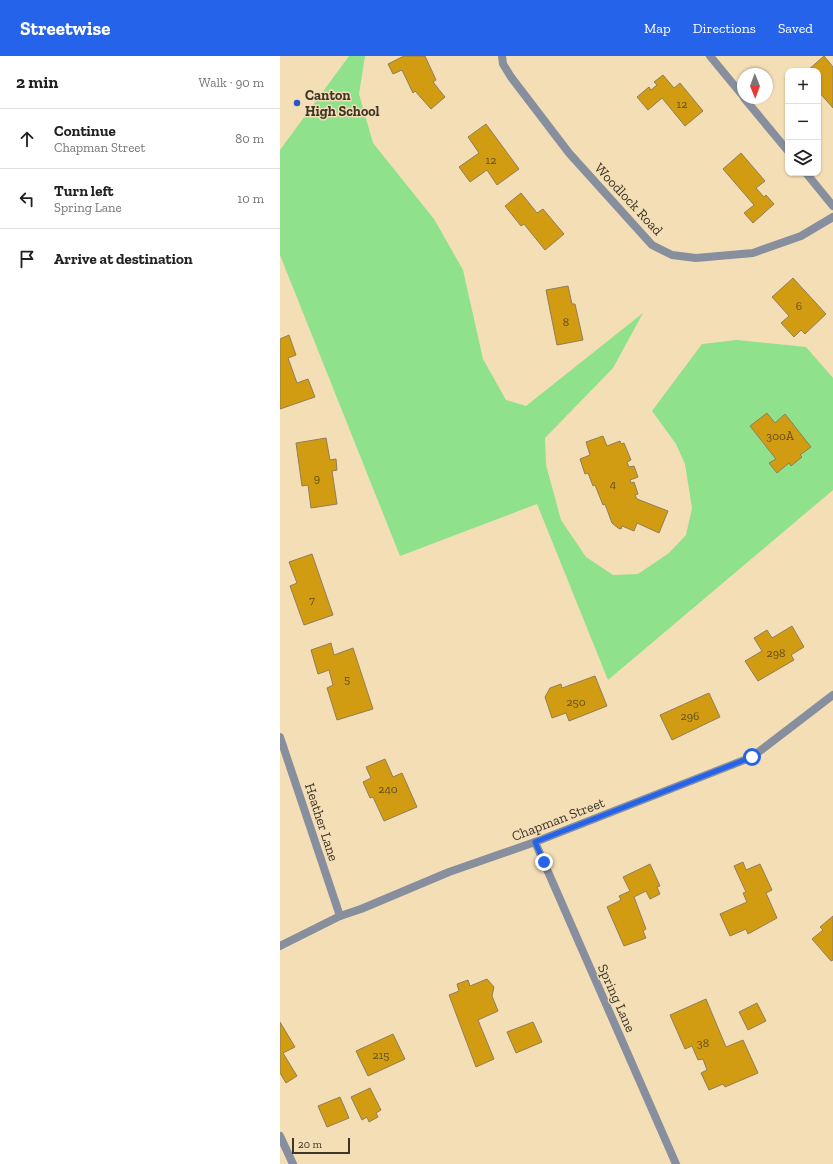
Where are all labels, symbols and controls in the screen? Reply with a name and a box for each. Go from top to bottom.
text: Streetwise [20,17,110,40]
text: Map [644,20,671,37]
text: Directions [693,20,756,37]
text: Saved [778,20,813,37]
north arrow [737,68,773,104]
map controls [785,68,821,176]
button: + [785,68,821,104]
text: 2 min [16,72,58,92]
text: Walk · 90 m [199,75,264,90]
place label: Canton High School [305,87,380,120]
house number: 12 [677,97,687,111]
marker: Canton High School [292,98,302,108]
button: − [785,104,821,140]
text: Continue [54,122,116,140]
icon: ahead [16,128,38,150]
text: 80 m [235,131,264,146]
text: Chapman Street [54,140,145,155]
button: layers [785,140,821,176]
house number: 12 [486,153,496,167]
street label: Woodlock Road [591,160,667,239]
text: Turn left [54,182,114,200]
icon: left [16,188,38,210]
text: 10 m [237,191,264,206]
text: Spring Lane [54,200,122,215]
icon: arrive [16,248,38,270]
text: Arrive at destination [54,250,193,268]
house number: 6 [796,299,802,313]
house number: 8 [563,315,569,329]
house number: 300A [766,429,794,443]
house number: 9 [314,471,320,485]
house number: 4 [610,477,617,491]
house number: 7 [309,593,315,607]
house number: 298 [766,646,786,660]
house number: 5 [344,672,350,686]
house number: 250 [566,695,586,709]
house number: 296 [681,709,699,723]
route start [743,748,761,766]
street label: Heather Lane [301,781,342,864]
house number: 240 [378,782,398,796]
street label: Chapman Street [509,794,608,845]
route end [535,853,553,871]
street label: Spring Lane [594,961,639,1035]
house number: 38 [697,1036,709,1050]
house number: 215 [373,1048,389,1062]
scale bar [292,1136,350,1155]
text: 20 m [298,1138,322,1151]

